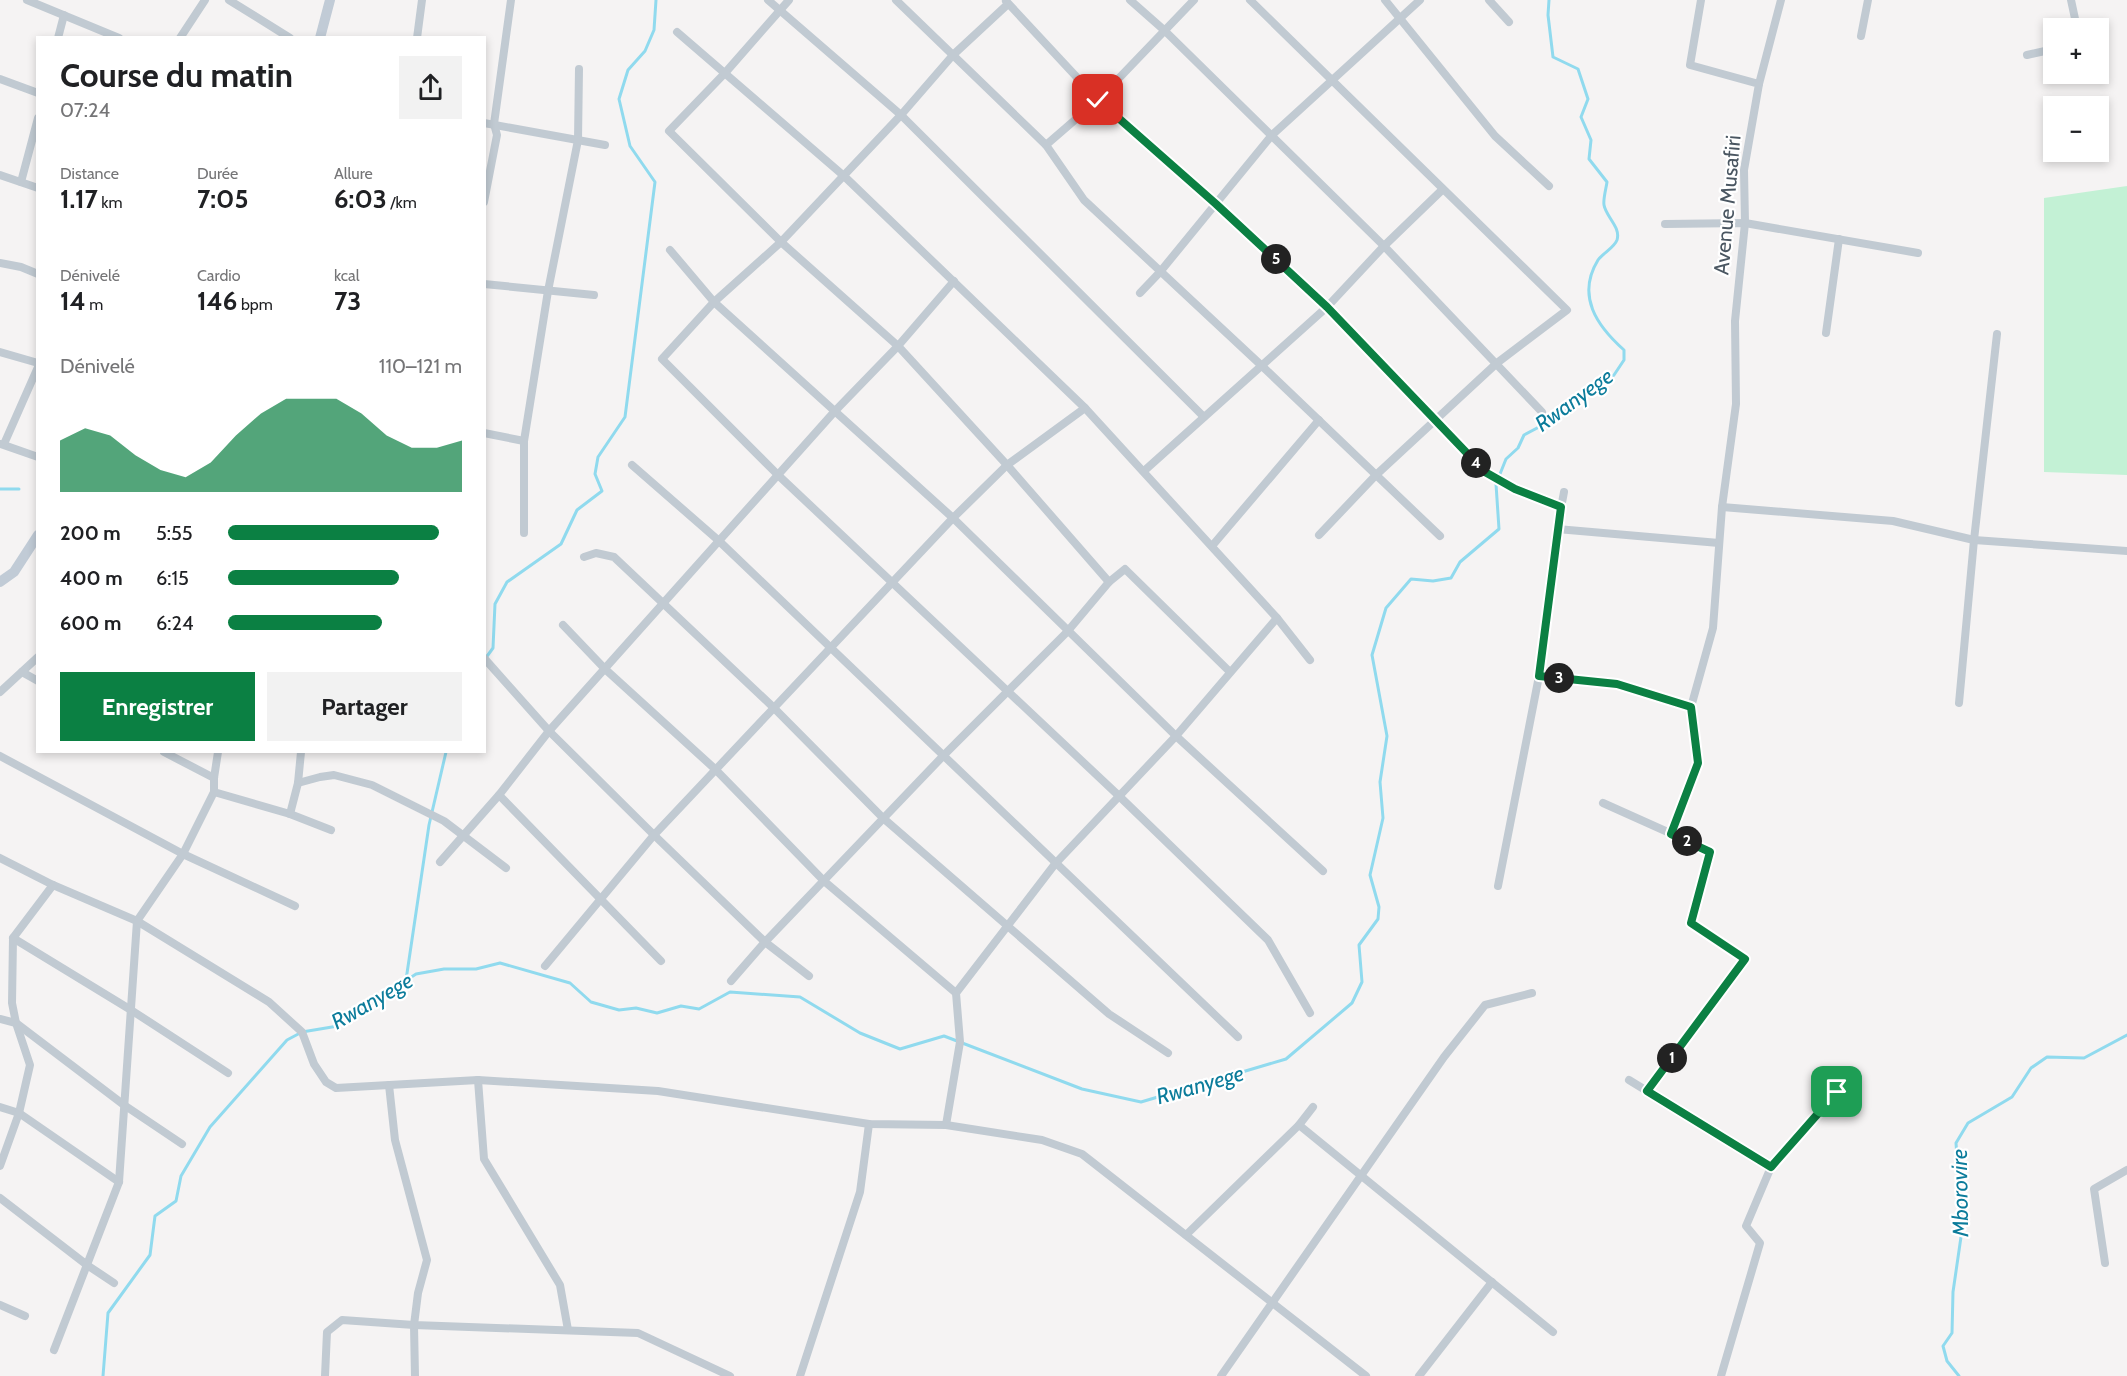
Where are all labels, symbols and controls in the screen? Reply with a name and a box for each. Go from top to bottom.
map controls [2043,18,2109,162]
button: + [2043,18,2109,84]
text: Course du matin [60,55,293,95]
button: share [399,56,462,119]
pin [1072,74,1123,125]
icon: check [1081,83,1114,116]
button: − [2043,96,2109,162]
text: 07:24 [60,98,110,122]
street label: Avenue Musafiri [1708,134,1746,276]
text: Distance [60,164,119,183]
text: Durée [197,164,238,183]
text: Allure [334,164,373,183]
text: 1.17 [60,183,98,215]
text: 7:05 [197,183,248,215]
text: 6:03 [334,183,387,215]
text: km [98,193,123,212]
text: /km [387,193,417,212]
pin: 5 [1261,244,1291,274]
text: 5 [1272,249,1280,268]
text: Dénivelé [60,266,120,285]
text: Cardio [197,266,240,285]
text: kcal [334,266,360,285]
text: 14 [60,285,86,317]
text: 146 [197,285,237,317]
text: 73 [334,285,361,317]
text: m [86,295,103,314]
text: bpm [237,295,273,314]
text: Dénivelé [60,354,135,378]
text: 110–121 m [379,354,462,378]
water label: Rwanyege [1530,363,1618,437]
pin: 4 [1461,448,1491,478]
text: 4 [1471,453,1481,472]
text: 200 m [60,521,121,545]
text: 5:55 [156,521,193,545]
text: 400 m [60,566,123,590]
text: 6:15 [156,566,189,590]
text: 600 m [60,611,121,635]
text: 6:24 [156,611,194,635]
pin: 3 [1544,663,1574,693]
text: 3 [1555,668,1563,687]
button: Enregistrer [60,672,255,741]
button: Partager [267,672,462,741]
pin: 2 [1672,826,1702,856]
text: 2 [1683,831,1691,850]
water label: Rwanyege [326,967,418,1035]
pin: 1 [1657,1043,1687,1073]
text: 1 [1669,1048,1675,1067]
water label: Rwanyege [1153,1060,1247,1110]
pin [1811,1066,1862,1117]
icon: arrive [1820,1075,1853,1108]
water label: Mborovire [1946,1149,1974,1238]

